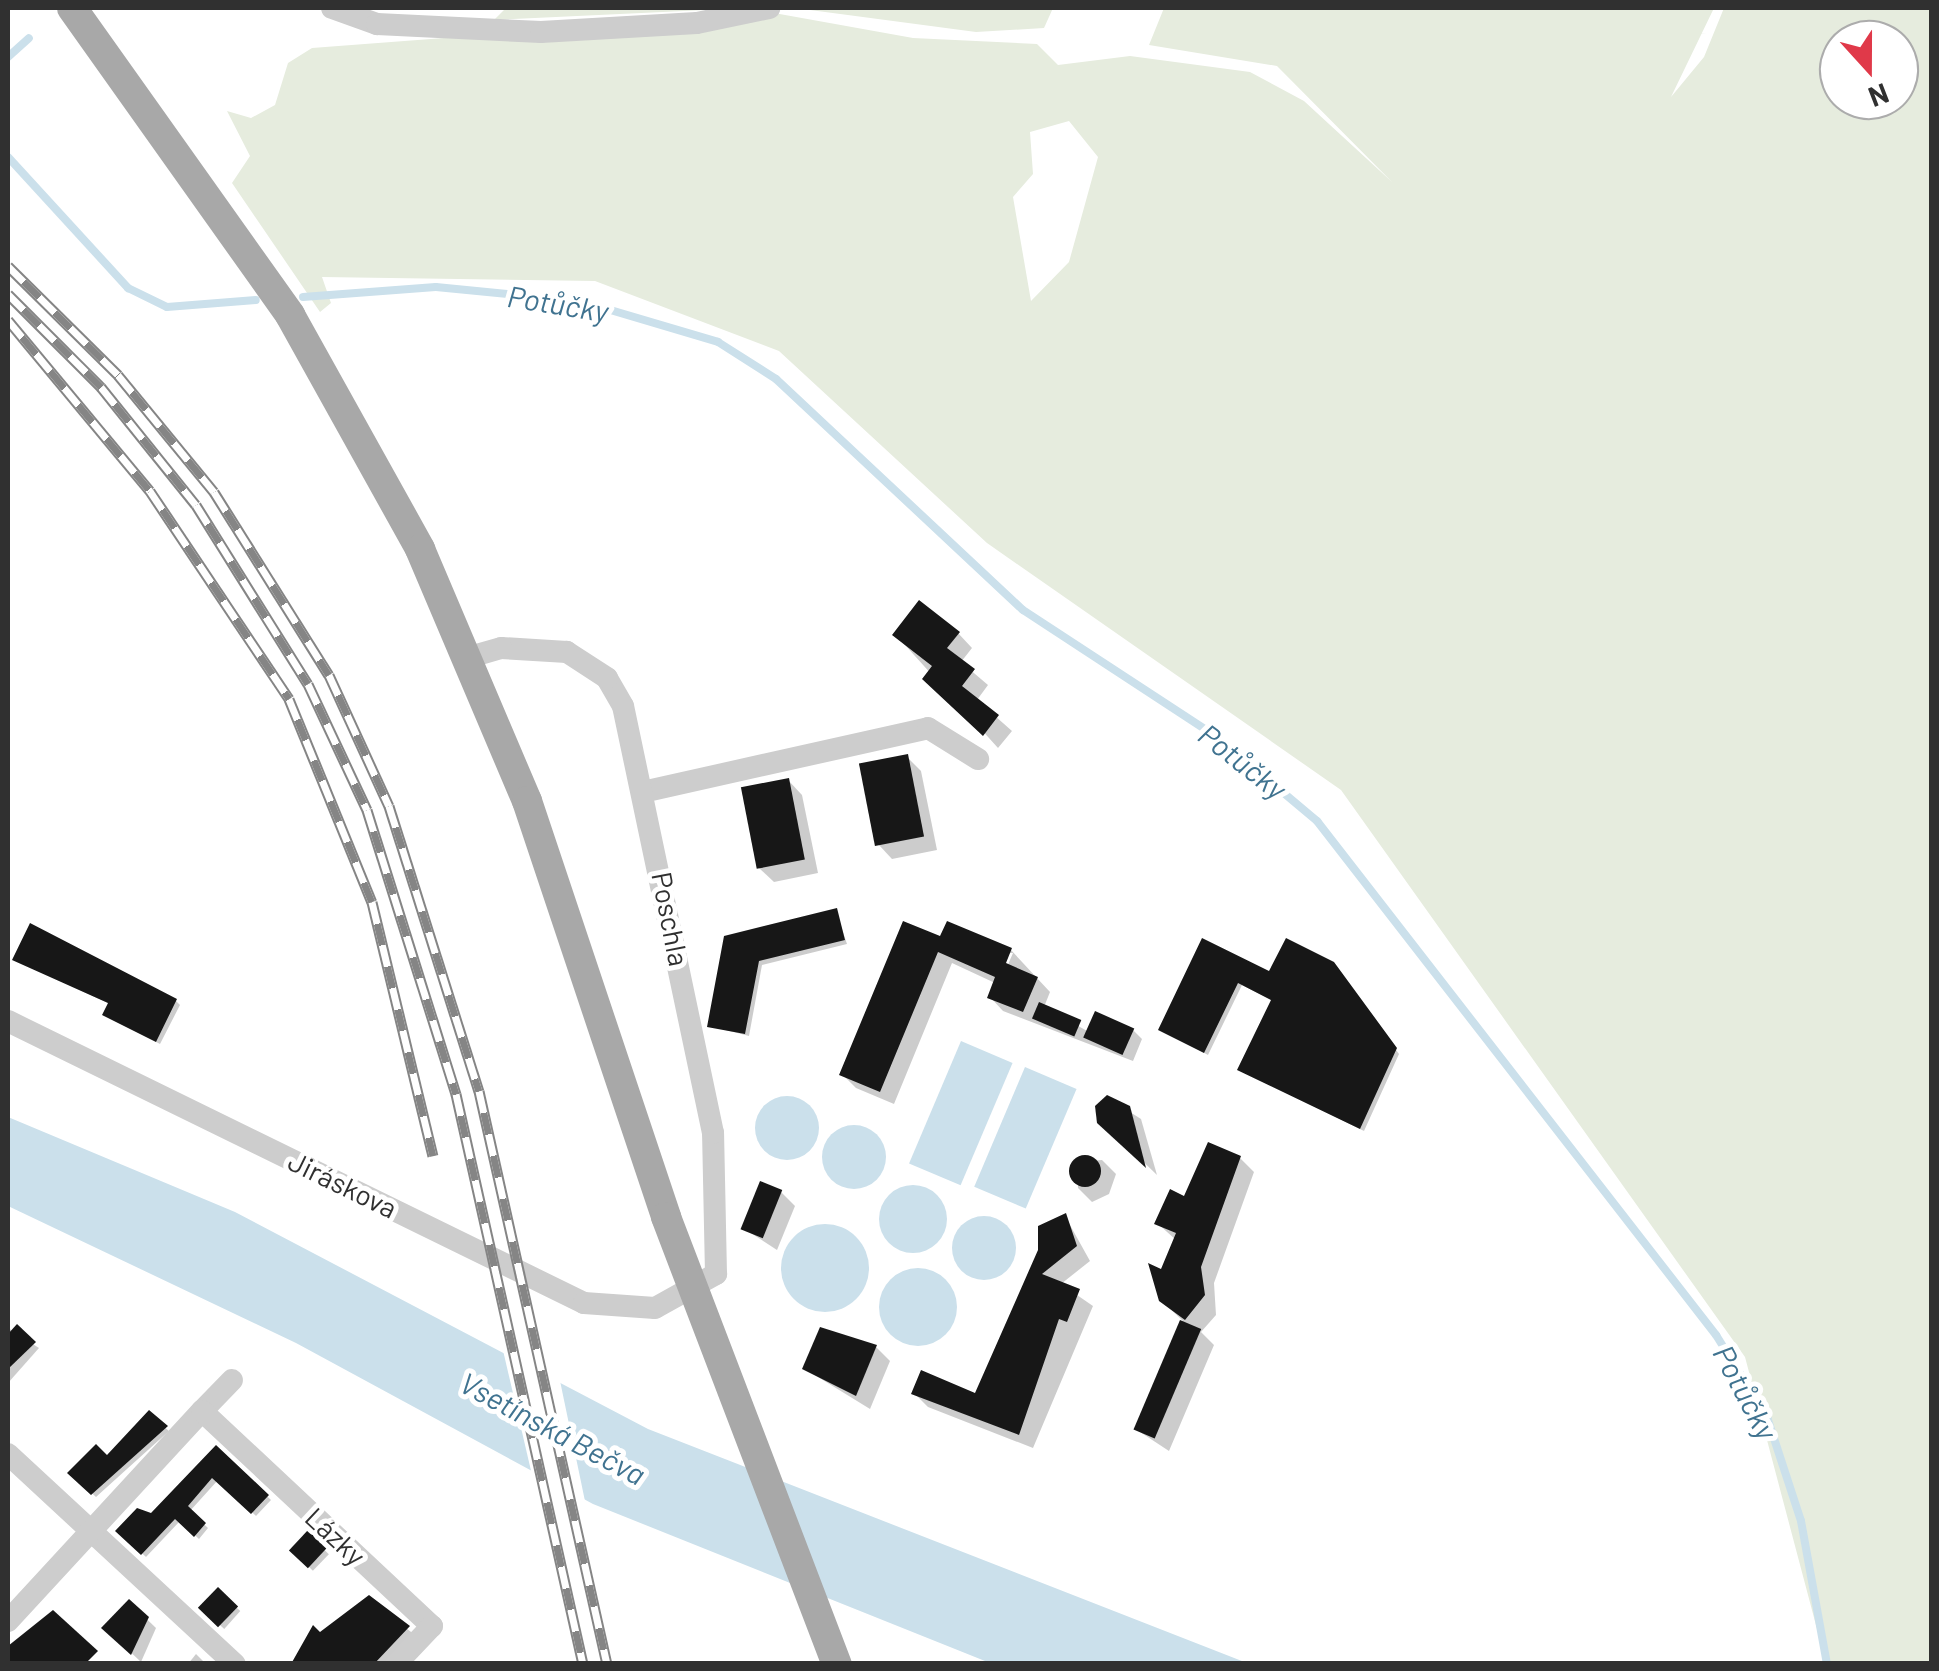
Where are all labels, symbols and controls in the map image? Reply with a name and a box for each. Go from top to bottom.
north arrow [1819,20,1919,120]
text: N [1864,77,1894,115]
water label: Potůčky [505,277,611,329]
water label: Potůčky [1192,716,1294,806]
street label: Poschla [645,869,697,969]
street label: Jiráskova [283,1143,403,1225]
water label: Potůčky [1706,1339,1786,1445]
water label: Vsetínská Bečva [454,1364,652,1492]
street label: Lázky [299,1500,373,1572]

